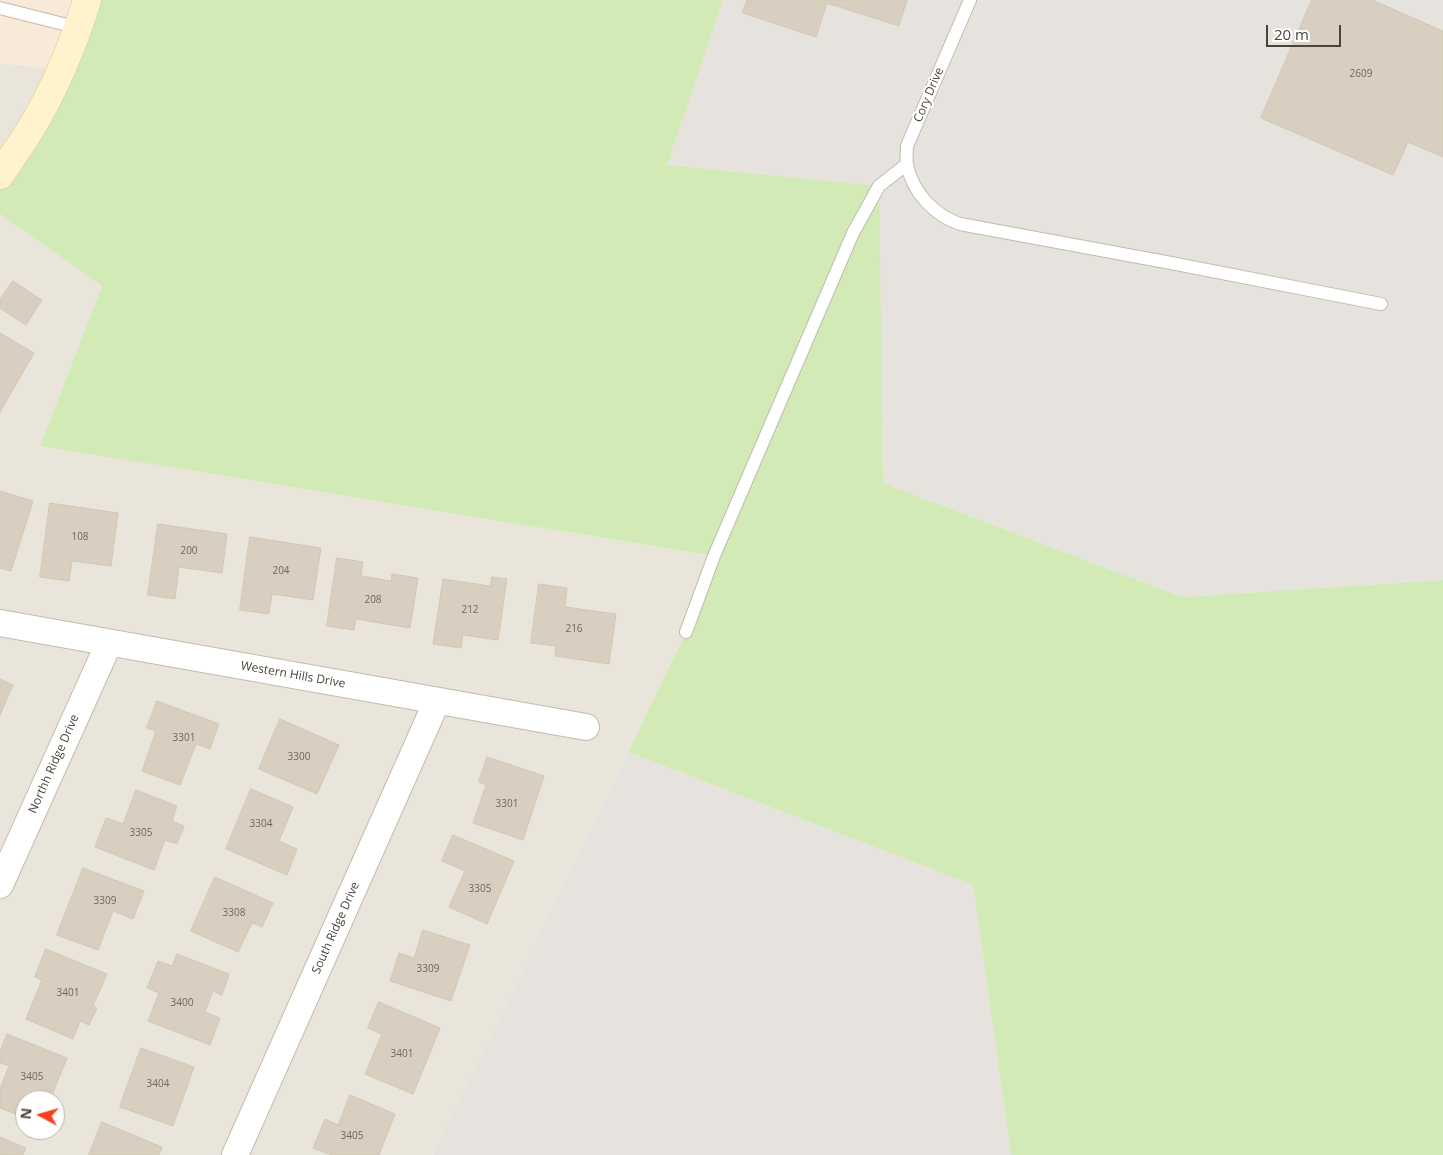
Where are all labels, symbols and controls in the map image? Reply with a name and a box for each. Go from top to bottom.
scale bar [1268,15,1343,47]
text: 20 m [1274,24,1309,44]
street label: Cory Drive [911,65,947,125]
house number: 2609 [1350,68,1372,80]
house number: 108 [71,531,89,543]
house number: 200 [180,545,198,557]
house number: 204 [272,565,290,577]
house number: 208 [364,594,382,606]
house number: 212 [461,604,479,616]
house number: 216 [565,623,583,635]
street label: Western Hills Drive [240,659,346,691]
street label: Northh Ridge Drive [26,712,82,816]
house number: 3301 [173,732,195,744]
house number: 3300 [288,751,310,763]
house number: 3301 [496,798,518,810]
house number: 3304 [250,818,272,830]
house number: 3305 [130,827,152,839]
street label: South Ridge Drive [309,880,363,976]
house number: 3305 [469,883,491,895]
house number: 3309 [94,895,116,907]
house number: 3308 [223,907,245,919]
house number: 3309 [417,963,439,975]
house number: 3401 [57,987,79,999]
house number: 3400 [171,997,193,1009]
house number: 3401 [391,1048,413,1060]
house number: 3405 [21,1071,43,1083]
house number: 3404 [147,1078,169,1090]
north arrow [15,1090,65,1140]
text: N [16,1107,36,1120]
house number: 3405 [341,1130,363,1142]

